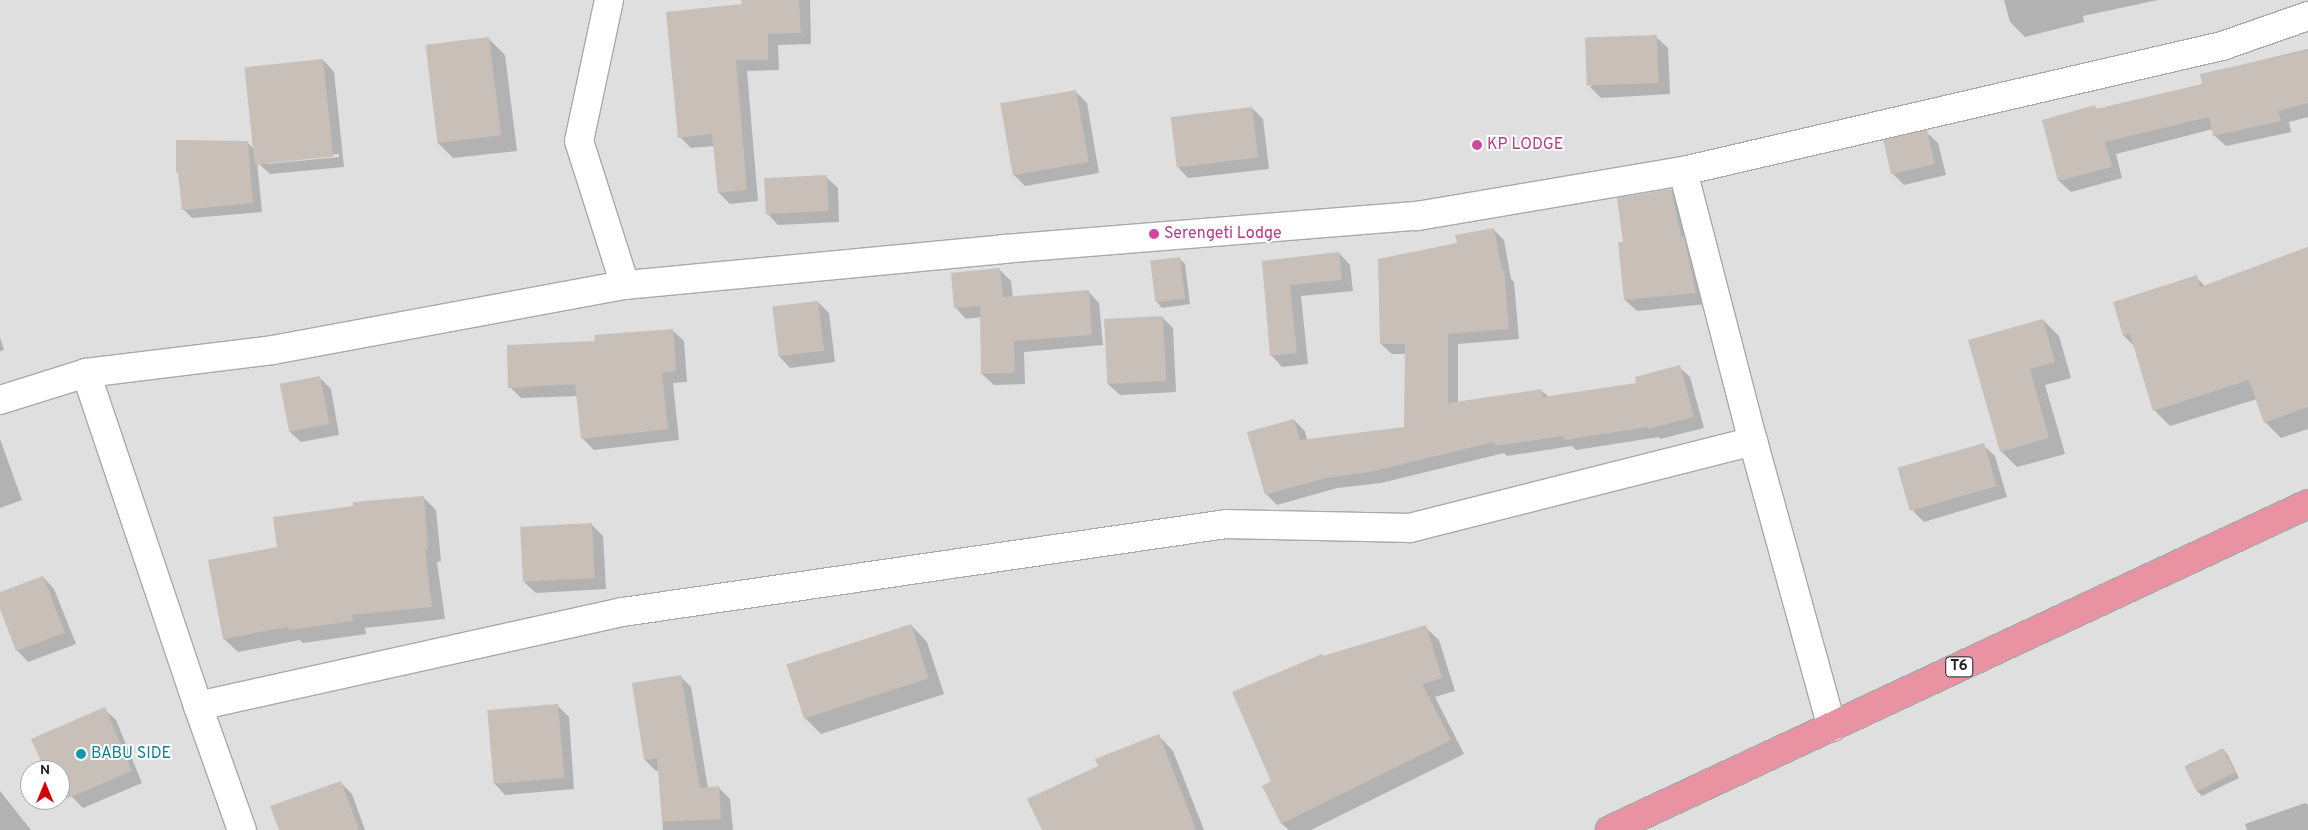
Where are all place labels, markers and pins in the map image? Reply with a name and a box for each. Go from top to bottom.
place label: KP LODGE [1487,135,1563,155]
marker: KP LODGE [1471,139,1483,151]
place label: Serengeti Lodge [1164,224,1281,244]
marker: Serengeti Lodge [1148,228,1160,240]
place label: BABU SIDE [91,744,171,764]
marker: BABU SIDE [75,748,87,760]

